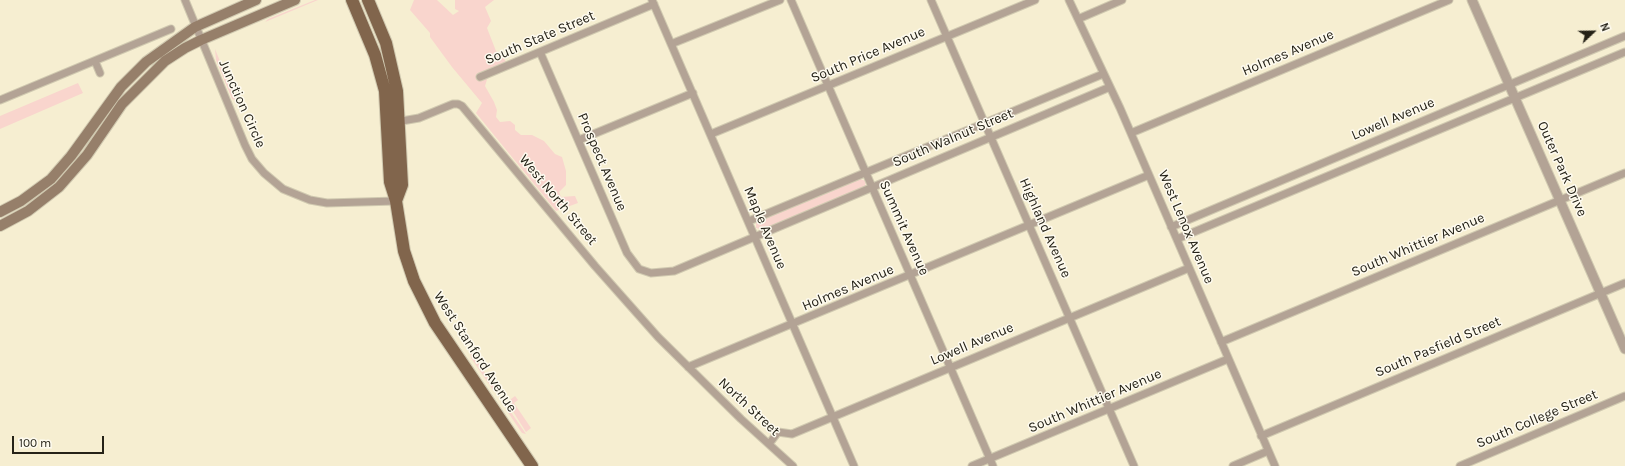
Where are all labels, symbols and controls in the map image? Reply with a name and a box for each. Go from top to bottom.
street label: South State Street [483,7,597,69]
north arrow [1573,12,1613,52]
text: N [1597,21,1612,33]
street label: South Price Avenue [808,23,928,87]
street label: Holmes Avenue [1240,26,1336,80]
street label: Junction Circle [215,57,269,151]
street label: Lowell Avenue [1349,94,1437,144]
street label: South Walnut Street [890,105,1016,171]
street label: Prospect Avenue [574,110,630,214]
street label: Outer Park Drive [1533,119,1591,219]
street label: West North Street [515,151,601,249]
street label: West Lenox Avenue [1155,168,1217,286]
street label: Highland Avenue [1015,175,1075,281]
street label: Summit Avenue [876,178,932,278]
street label: Maple Avenue [740,184,790,272]
street label: South Whittier Avenue [1349,209,1487,281]
street label: Holmes Avenue [800,261,896,315]
street label: West Stanford Avenue [430,289,520,415]
street label: South Pasfield Street [1373,313,1503,381]
street label: Lowell Avenue [928,319,1016,369]
street label: South Whittier Avenue [1026,365,1164,437]
street label: North Street [715,374,783,440]
street label: South College Street [1474,386,1600,452]
scale bar [14,428,106,454]
text: 100 m [19,436,51,450]

